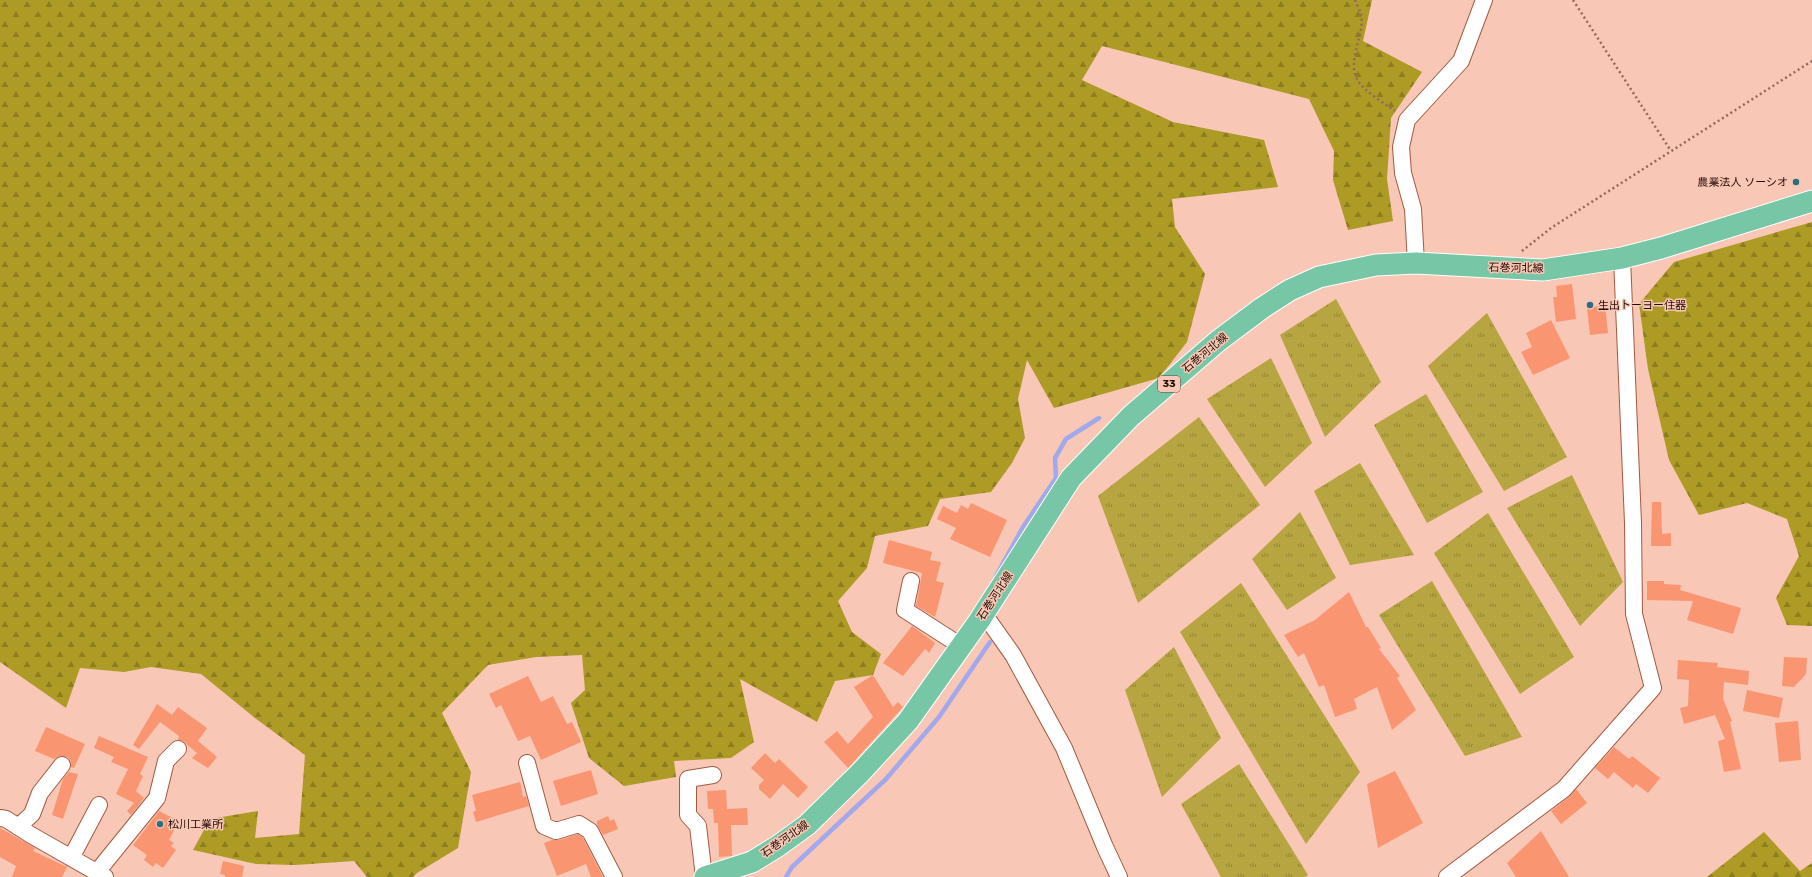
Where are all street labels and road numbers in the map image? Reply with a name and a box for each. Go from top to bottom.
street label: 石巻河北線 [1488,261,1544,275]
street label: 石巻河北線 [1180,330,1230,376]
road number: 33 [1158,376,1180,392]
street label: 石巻河北線 [975,569,1015,623]
street label: 石巻河北線 [759,818,811,860]

